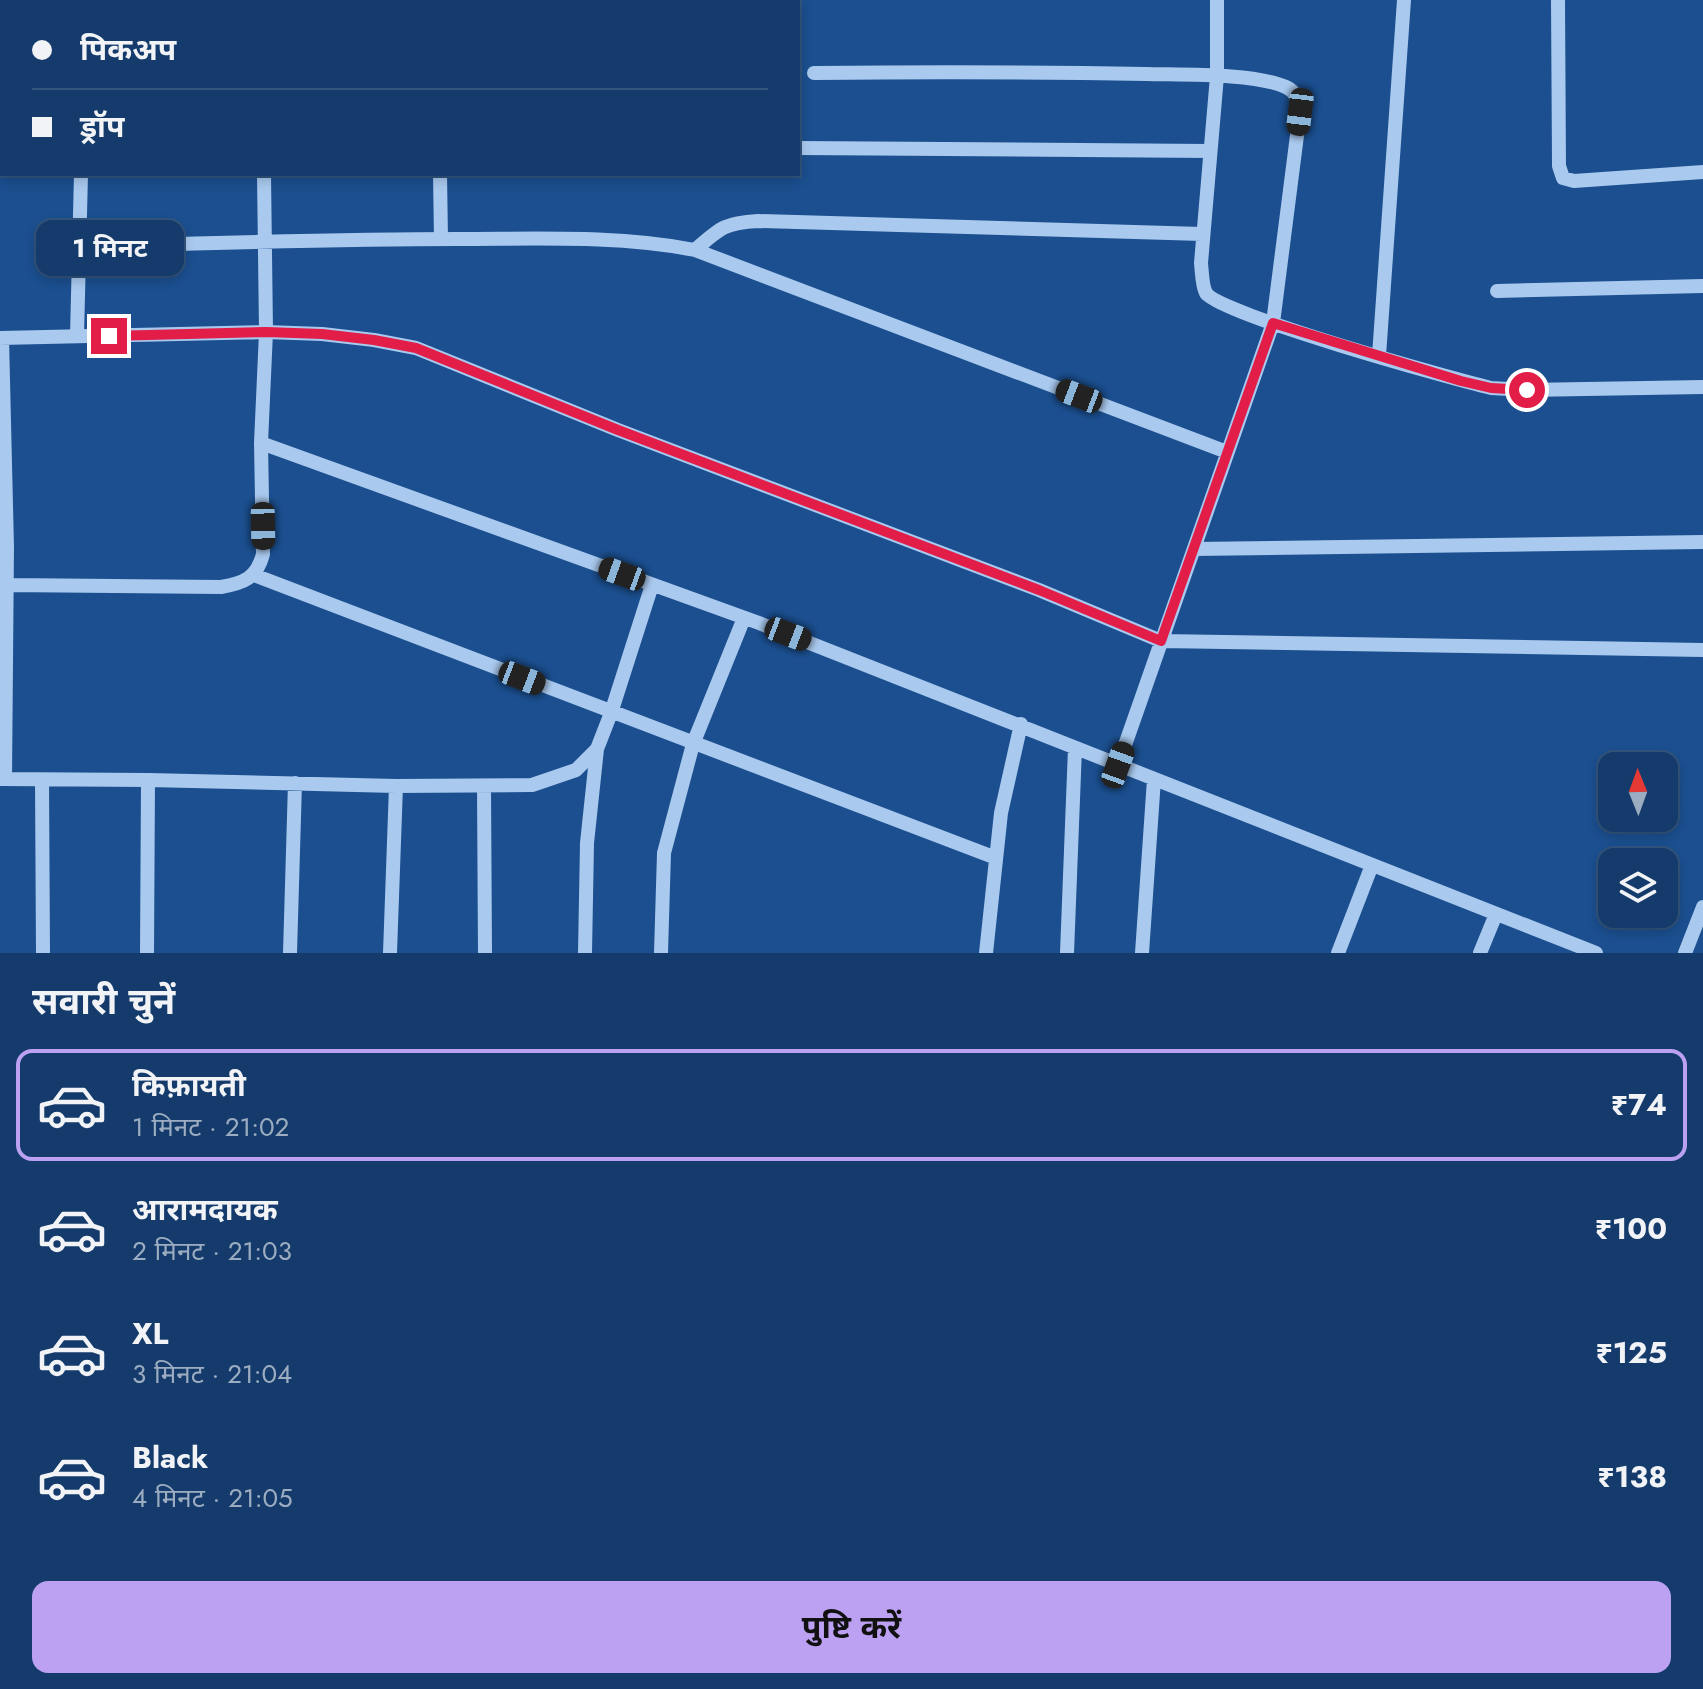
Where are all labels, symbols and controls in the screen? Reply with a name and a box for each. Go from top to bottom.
text: पिकअप [80,28,176,71]
car [1285,87,1315,137]
text: ड्रॉप [80,105,124,148]
callout: 1 मिनट [35,220,183,276]
text: 1 मिनट [72,229,148,267]
route end [91,318,127,354]
route start [1509,372,1545,408]
car [1052,376,1106,416]
car [251,502,275,550]
car [595,555,649,593]
car [761,614,815,654]
car [495,658,549,698]
car [1099,738,1137,792]
north arrow [1598,752,1678,832]
map controls [1598,752,1678,928]
button: layers [1598,848,1678,928]
text: सवारी चुनें [32,975,175,1027]
text: किफ़ायती [132,1064,246,1107]
icon: car [36,1069,108,1141]
text: ₹74 [1611,1083,1667,1126]
text: 1 मिनट · 21:02 [132,1108,289,1146]
text: आरामदायक [132,1188,278,1231]
icon: car [36,1193,108,1265]
text: ₹100 [1595,1207,1667,1250]
text: 2 मिनट · 21:03 [132,1232,292,1270]
text: XL [132,1312,168,1355]
icon: car [36,1317,108,1389]
text: ₹125 [1596,1331,1667,1374]
text: 3 मिनट · 21:04 [132,1355,292,1393]
text: Black [132,1436,208,1479]
icon: car [36,1441,108,1513]
text: ₹138 [1597,1455,1667,1498]
text: 4 मिनट · 21:05 [132,1479,293,1517]
button: पुष्टि करें [32,1581,1671,1673]

